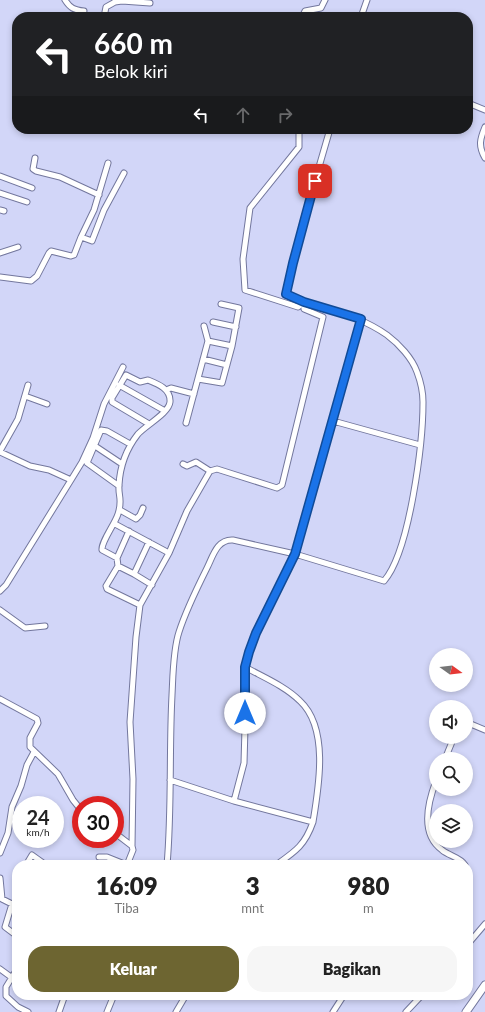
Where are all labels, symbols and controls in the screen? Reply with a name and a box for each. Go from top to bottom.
text: 660 m [94,26,173,60]
icon: left [28,28,80,80]
text: Belok kiri [94,60,168,82]
icon: left [190,104,212,126]
icon: ahead [232,104,254,126]
icon: right [274,104,296,126]
pin [298,164,332,198]
icon: arrive [304,170,326,192]
north arrow [429,648,473,692]
map controls [429,648,473,848]
position arrow [224,692,266,734]
button: sound [429,700,473,744]
button: search [429,752,473,796]
speed limit sign: 30 [72,796,124,848]
button: layers [429,804,473,848]
text: 24 [26,805,50,829]
text: km/h [26,826,50,838]
text: 16:09 [96,871,158,900]
text: 3 [246,871,260,900]
text: 980 [348,871,389,900]
text: Tiba [114,900,139,916]
text: mnt [241,900,264,916]
text: m [363,900,374,916]
button: Keluar [28,946,239,992]
button: Bagikan [247,946,457,992]

